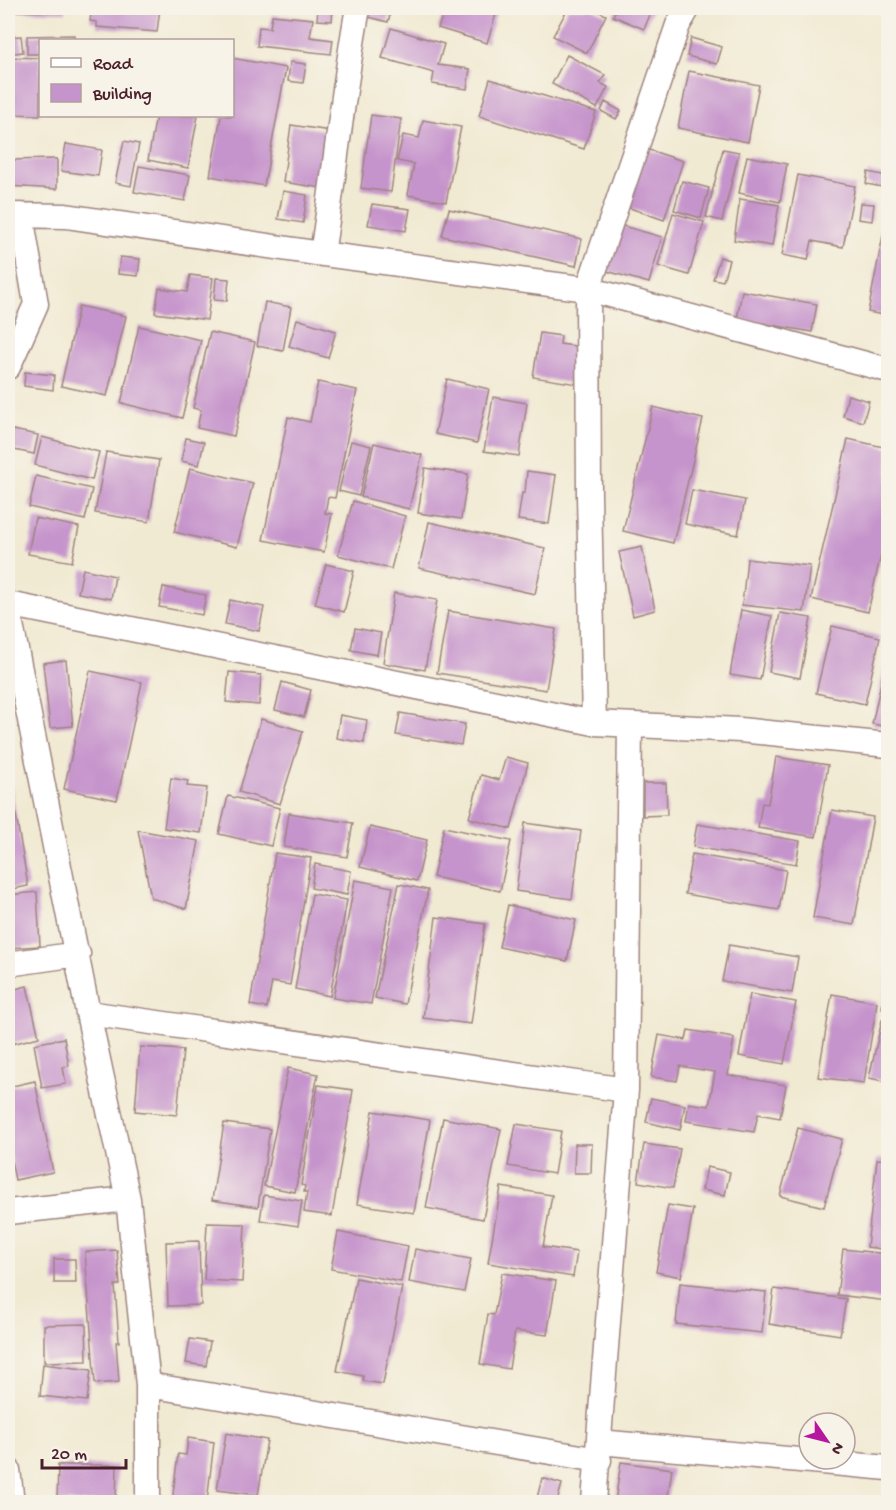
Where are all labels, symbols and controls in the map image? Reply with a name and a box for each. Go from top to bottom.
legend [39,39,234,117]
text: Road [93,55,134,76]
text: Building [92,85,152,106]
north arrow [797,1411,857,1471]
scale bar [42,1432,126,1470]
text: N [825,1438,847,1458]
text: 20 m [51,1445,87,1466]

